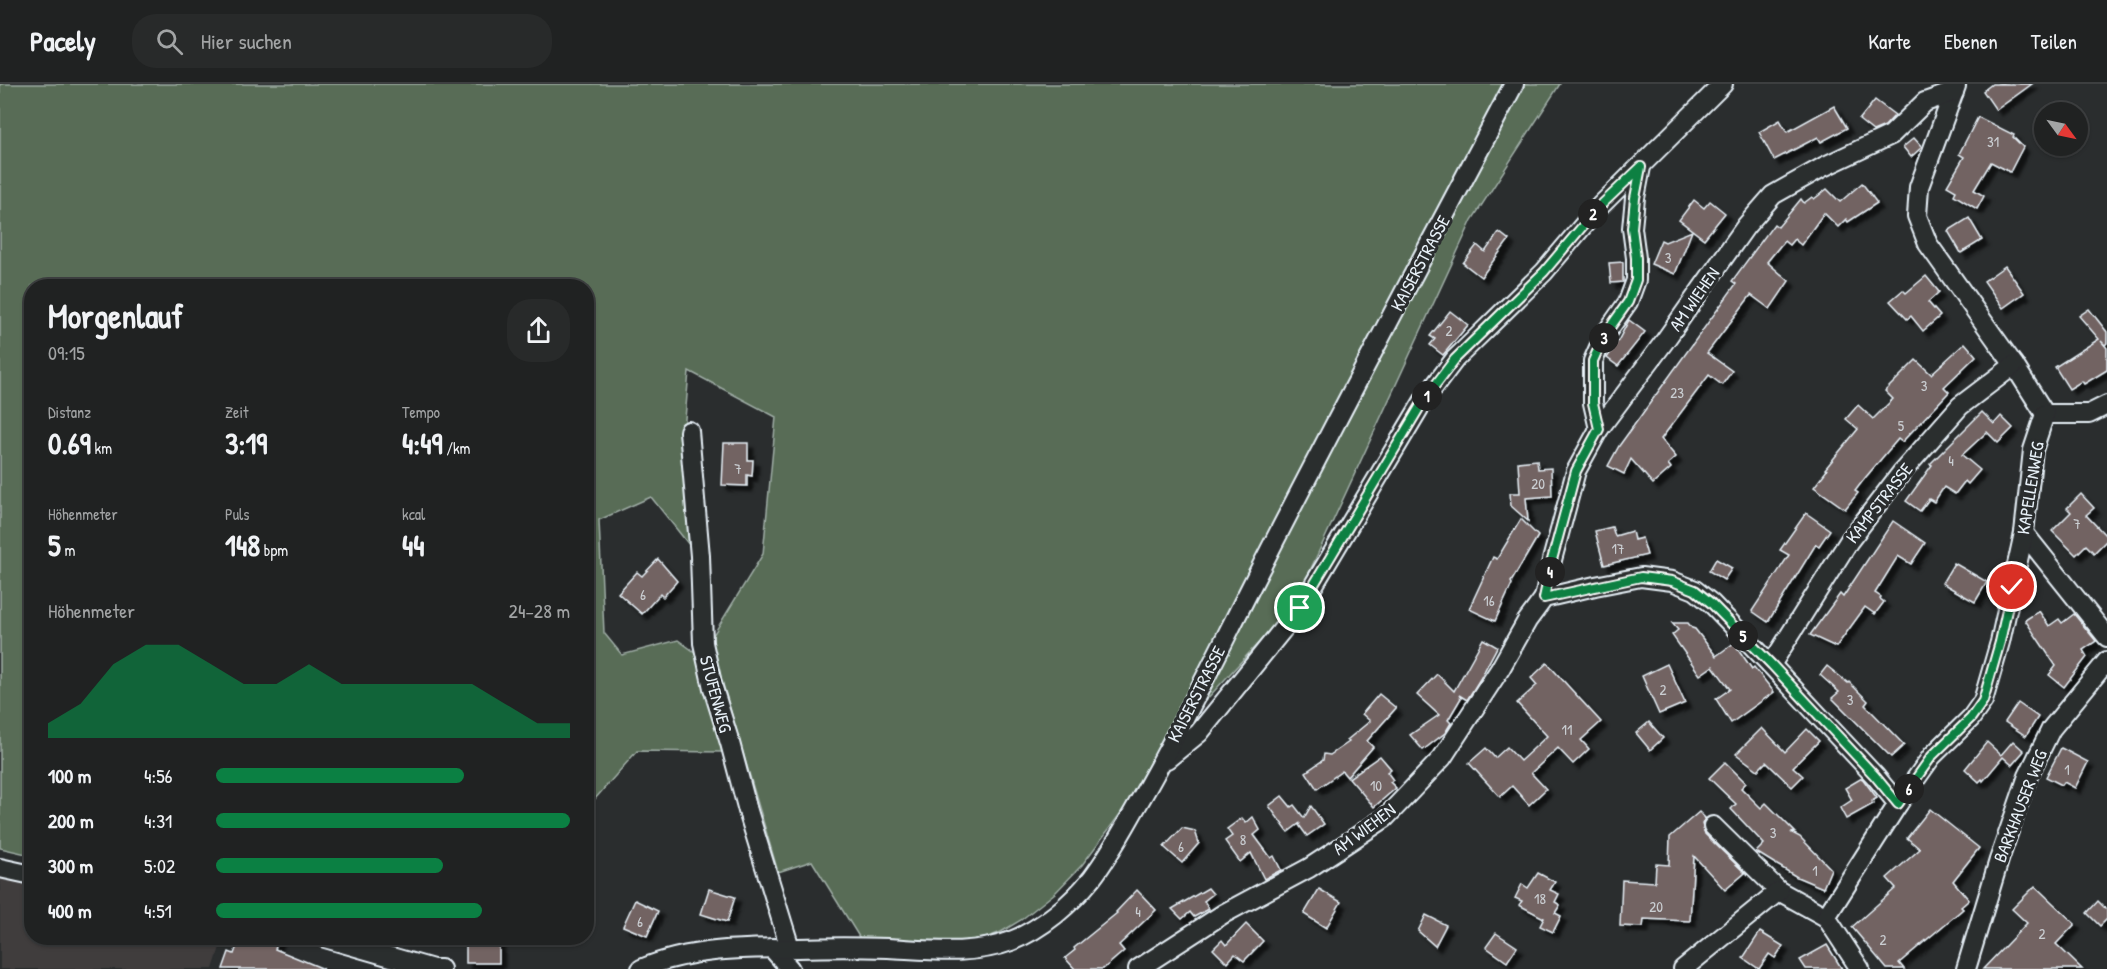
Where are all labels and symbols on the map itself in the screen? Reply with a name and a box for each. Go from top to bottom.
north arrow [2034,102,2088,156]
house number: 31 [1987,131,1999,152]
pin: 2 [1578,199,1608,229]
street label: KAISERSTRASSE [1384,211,1456,315]
house number: 3 [1665,247,1672,268]
street label: AM WIEHEN [1663,262,1725,336]
house number: 2 [1445,320,1453,341]
pin: 3 [1589,323,1619,353]
house number: 3 [1921,375,1928,396]
pin: 1 [1412,381,1442,411]
house number: 23 [1670,382,1684,403]
house number: 5 [1898,415,1905,436]
street label: KAPELLENWEG [2010,440,2050,536]
house number: 4 [1948,450,1954,471]
house number: 7 [734,458,742,479]
street label: KAMPSTRASSE [1840,458,1918,548]
house number: 20 [1531,473,1545,494]
house number: 7 [2073,513,2081,534]
house number: 17 [1612,538,1624,559]
pin: 4 [1535,557,1565,587]
pin [1986,561,2037,612]
pin [1274,582,1325,633]
house number: 6 [640,584,646,605]
house number: 16 [1483,590,1495,611]
pin: 5 [1728,621,1758,651]
street label: KAISERSTRASSE [1161,642,1231,746]
street label: STUFENWEG [694,653,738,736]
house number: 2 [1659,679,1667,700]
house number: 3 [1847,689,1854,710]
house number: 11 [1562,719,1572,740]
street label: BARKHAUSER WEG [1987,746,2053,866]
house number: 1 [2064,759,2070,780]
pin: 6 [1894,774,1924,804]
house number: 10 [1370,775,1382,796]
street label: AM WIEHEN [1327,797,1401,861]
house number: 3 [1770,822,1777,843]
house number: 8 [1240,829,1246,850]
house number: 6 [1178,836,1184,857]
house number: 1 [1812,860,1818,881]
house number: 18 [1534,888,1546,909]
house number: 20 [1649,896,1663,917]
house number: 4 [1135,901,1141,922]
house number: 6 [637,911,643,932]
house number: 2 [2038,923,2046,944]
house number: 2 [1879,929,1887,950]

